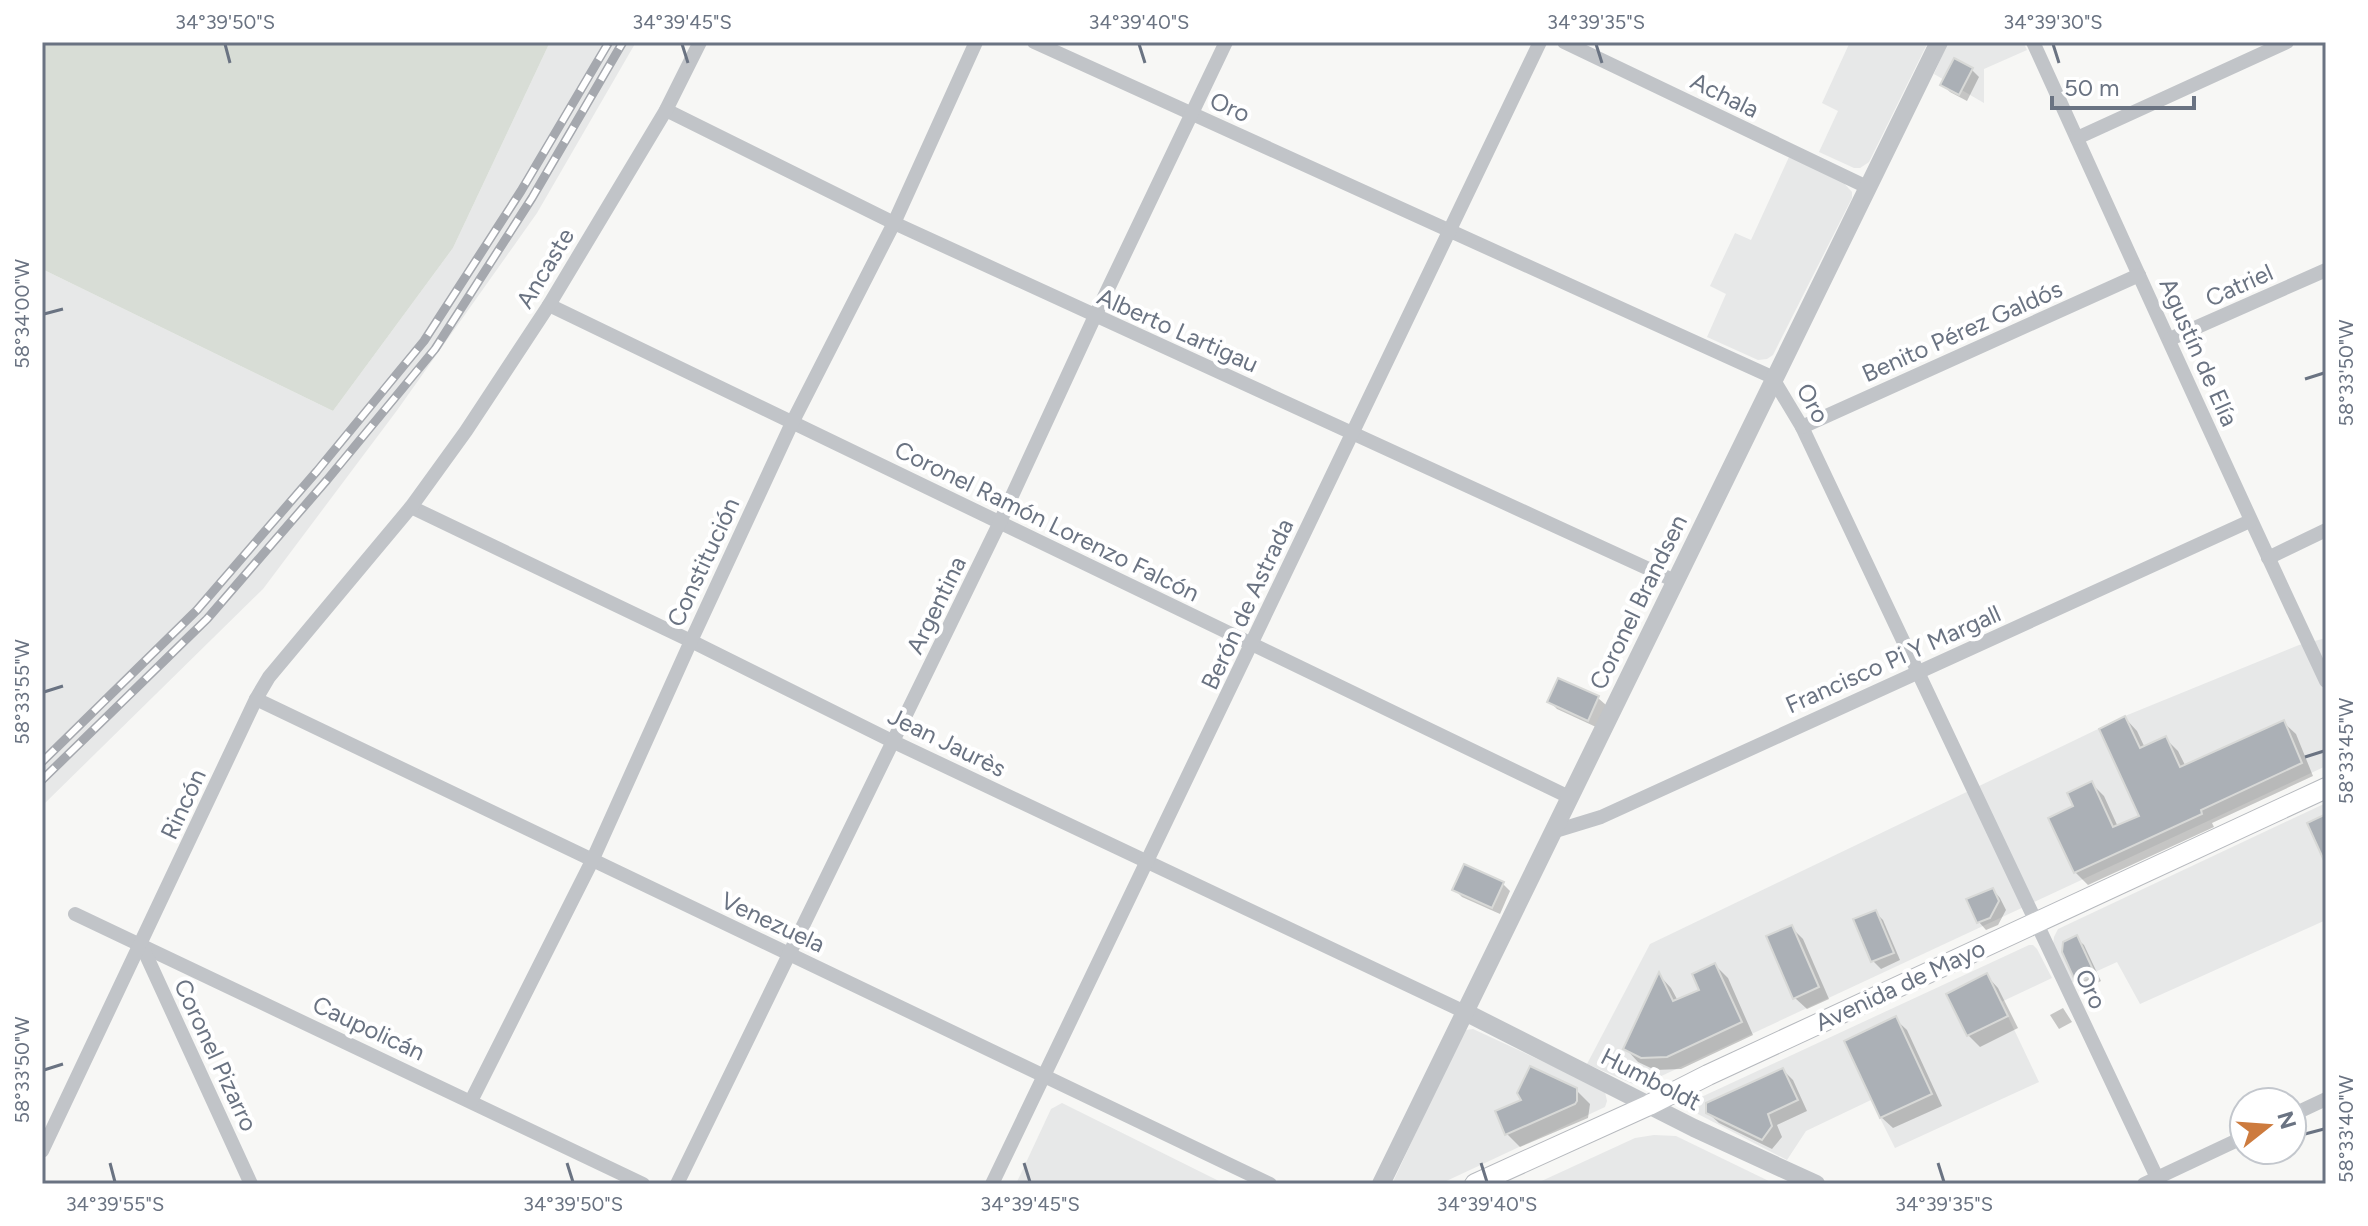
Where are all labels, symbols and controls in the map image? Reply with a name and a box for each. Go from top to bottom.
text: 34°39'50"S [175,10,275,34]
text: 34°39'45"S [632,10,732,34]
text: 34°39'40"S [1089,10,1189,34]
text: 34°39'35"S [1547,10,1645,34]
text: 34°39'30"S [2003,10,2103,34]
scale bar [2052,60,2194,110]
street label: Achala [1686,66,1764,124]
text: 50 m [2064,73,2120,102]
street label: Oro [1206,85,1254,129]
street label: Ancaste [510,223,580,313]
street label: Catriel [2201,257,2277,313]
text: 58°34'00"W [10,259,34,369]
street label: Agustín de Elía [2153,273,2245,431]
street label: Benito Pérez Galdós [1857,274,2067,388]
street label: Alberto Lartigau [1093,282,1263,378]
text: 58°33'50"W [2334,320,2358,426]
street label: Oro [1790,378,1836,428]
street label: Coronel Ramón Lorenzo Falcón [890,434,1204,608]
street label: Constitución [661,493,745,631]
street label: Coronel Brandsen [1583,510,1693,694]
street label: Berón de Astrada [1195,514,1299,694]
street label: Argentina [900,551,972,659]
street label: Francisco Pi Y Margall [1781,598,2005,720]
text: 58°33'55"W [10,639,34,745]
text: 58°33'45"W [2334,698,2358,804]
street label: Jean Jaurès [883,701,1011,783]
street label: Rincón [154,764,212,844]
street label: Venezuela [717,885,829,959]
street label: Avenida de Mayo [1810,933,1990,1037]
street label: Oro [2069,964,2113,1014]
street label: Coronel Pizarro [168,974,264,1136]
street label: Caupolicán [308,989,430,1067]
text: 58°33'50"W [10,1017,34,1123]
street label: Humboldt [1596,1042,1706,1116]
text: 58°33'40"W [2334,1075,2358,1183]
north arrow [2228,1086,2308,1166]
text: N [2271,1108,2302,1132]
text: 34°39'55"S [66,1192,164,1216]
text: 34°39'50"S [523,1192,623,1216]
text: 34°39'45"S [980,1192,1080,1216]
text: 34°39'40"S [1437,1192,1537,1216]
text: 34°39'35"S [1895,1192,1993,1216]

